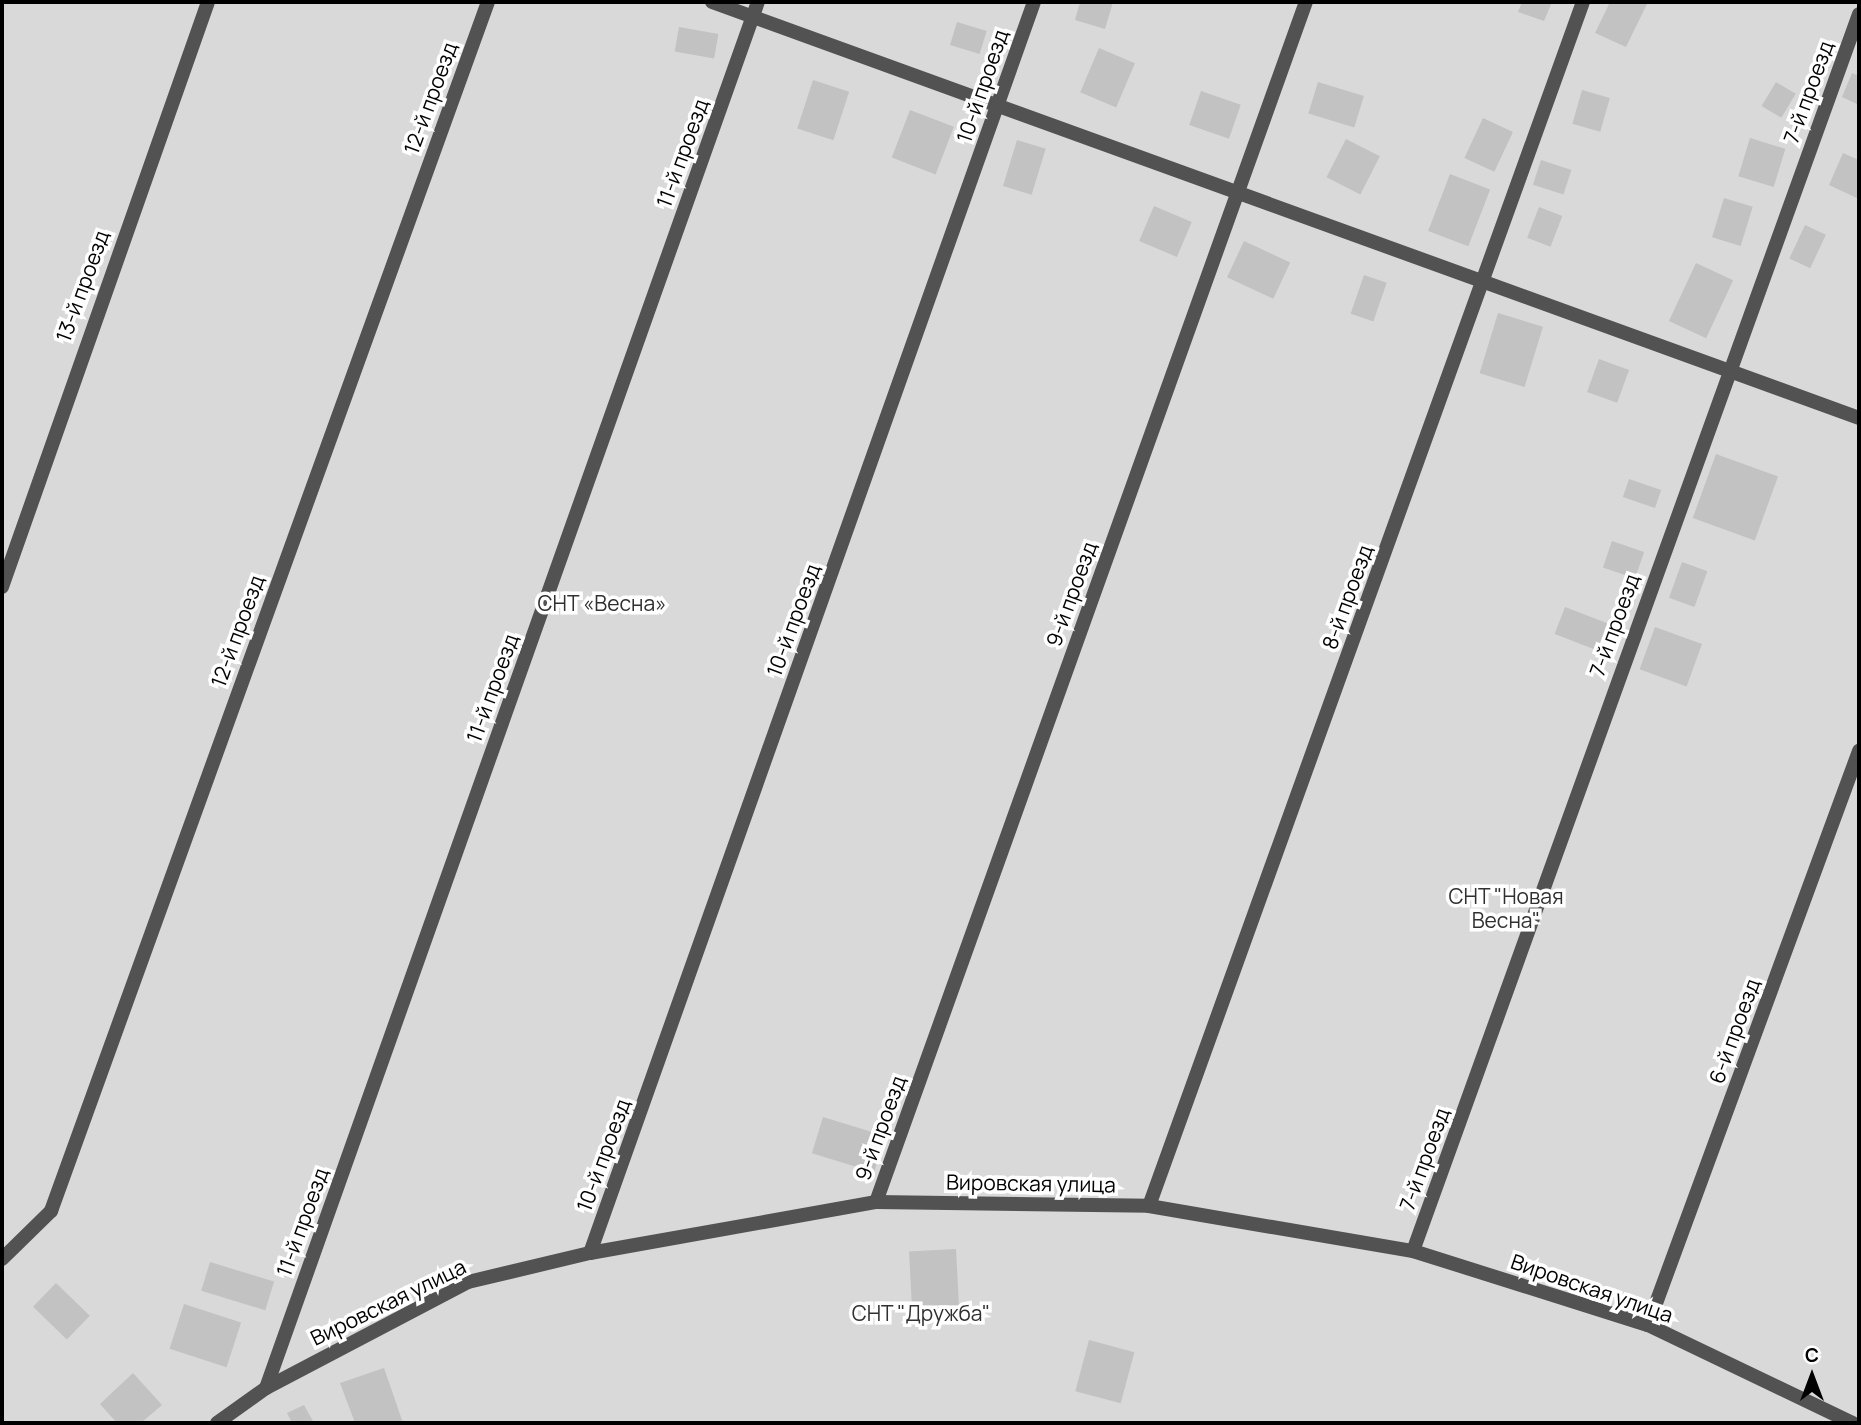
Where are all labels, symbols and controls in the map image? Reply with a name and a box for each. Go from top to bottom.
street label: 10-й проезд [951,26,1013,146]
street label: 7-й проезд [1778,37,1838,147]
street label: 12-й проезд [398,39,462,157]
street label: 11-й проезд [651,95,713,211]
street label: 13-й проезд [50,227,114,345]
street label: 9-й проезд [1040,538,1102,650]
street label: 8-й проезд [1317,541,1377,653]
street label: 10-й проезд [761,560,825,680]
street label: 7-й проезд [1584,570,1644,680]
street label: 12-й проезд [205,572,269,690]
park label: СНТ «Весна» [537,590,667,616]
street label: 11-й проезд [461,630,523,746]
park label: СНТ "Новая Весна" [1448,883,1564,933]
street label: 6-й проезд [1703,975,1765,1087]
street label: 9-й проезд [849,1072,911,1184]
street label: 10-й проезд [571,1095,635,1215]
street label: 7-й проезд [1394,1104,1454,1214]
street label: 11-й проезд [271,1164,333,1280]
street label: Вировская улица [946,1169,1116,1197]
street label: Вировская улица [1508,1248,1676,1328]
street label: Вировская улица [306,1253,470,1351]
park label: СНТ "Дружба" [851,1300,991,1326]
north arrow [1777,1341,1847,1411]
text: С [1805,1342,1819,1368]

